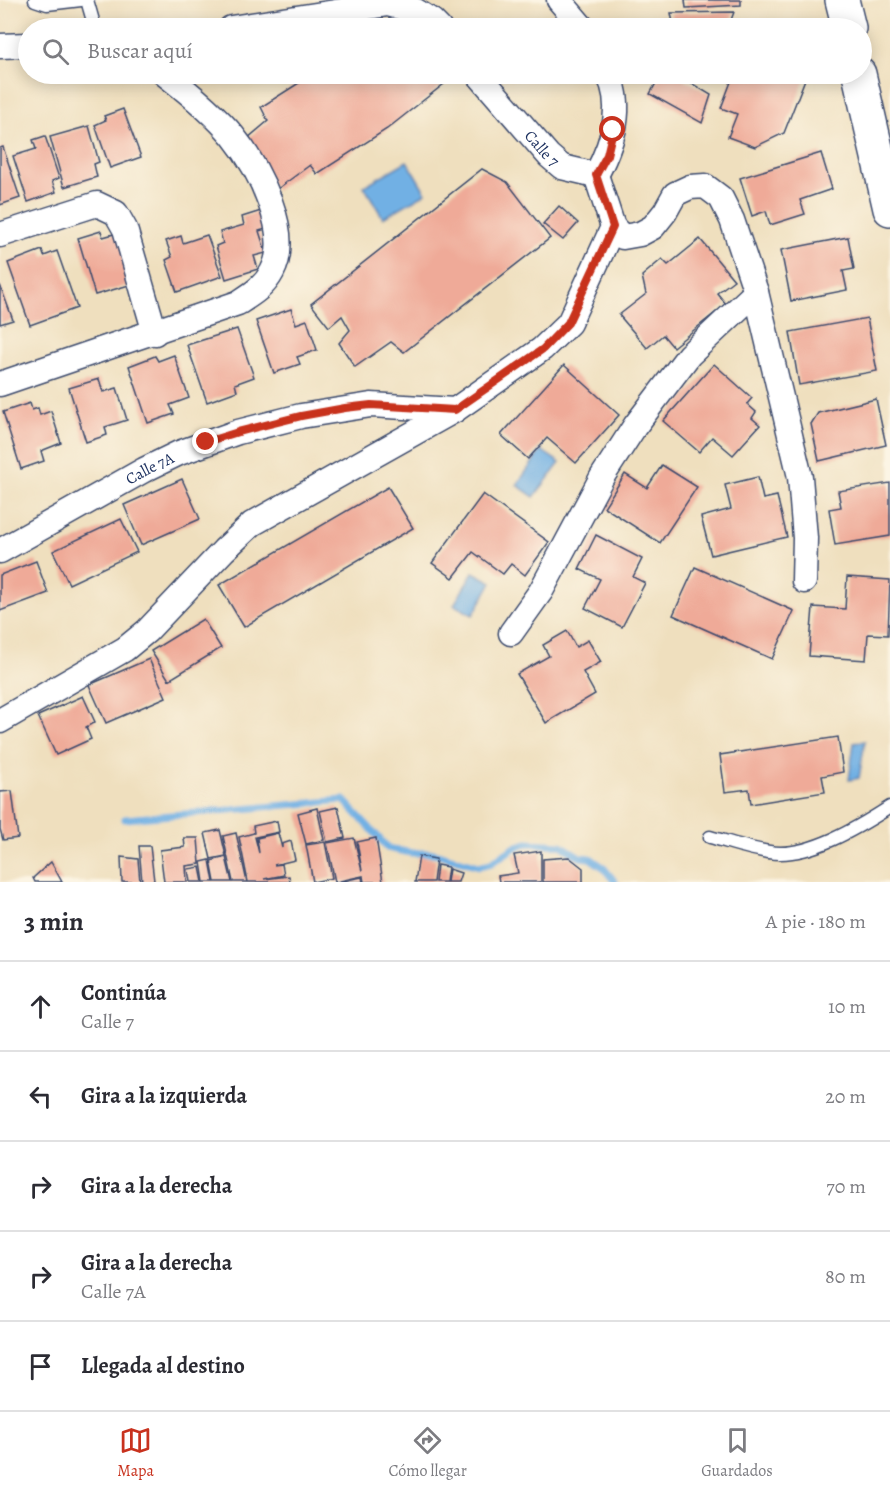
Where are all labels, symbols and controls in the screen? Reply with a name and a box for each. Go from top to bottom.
search box [18,18,872,84]
icon: search [39,35,72,68]
text: Buscar aquí [87,36,193,66]
route start [599,116,625,142]
street label: Calle 7 [519,126,564,172]
route end [192,428,218,454]
street label: Calle 7A [122,447,178,490]
text: 3 min [24,904,84,939]
text: A pie · 180 m [766,908,866,935]
text: Continúa [81,978,167,1008]
icon: ahead [24,990,57,1023]
text: 10 m [828,993,866,1020]
text: Calle 7 [81,1008,134,1035]
icon: left [24,1080,57,1113]
text: Gira a la izquierda [81,1081,247,1111]
text: 20 m [825,1083,866,1110]
icon: right [24,1170,57,1203]
text: Gira a la derecha [81,1171,232,1201]
text: 70 m [826,1173,866,1200]
text: Gira a la derecha [81,1248,232,1278]
icon: right [24,1260,57,1293]
text: 80 m [825,1263,866,1290]
text: Calle 7A [81,1278,146,1305]
icon: arrive [24,1350,57,1383]
text: Llegada al destino [81,1351,245,1381]
tab: Mapa [117,1424,154,1482]
tab: Cómo llegar [388,1424,467,1482]
tab: Guardados [701,1424,773,1482]

